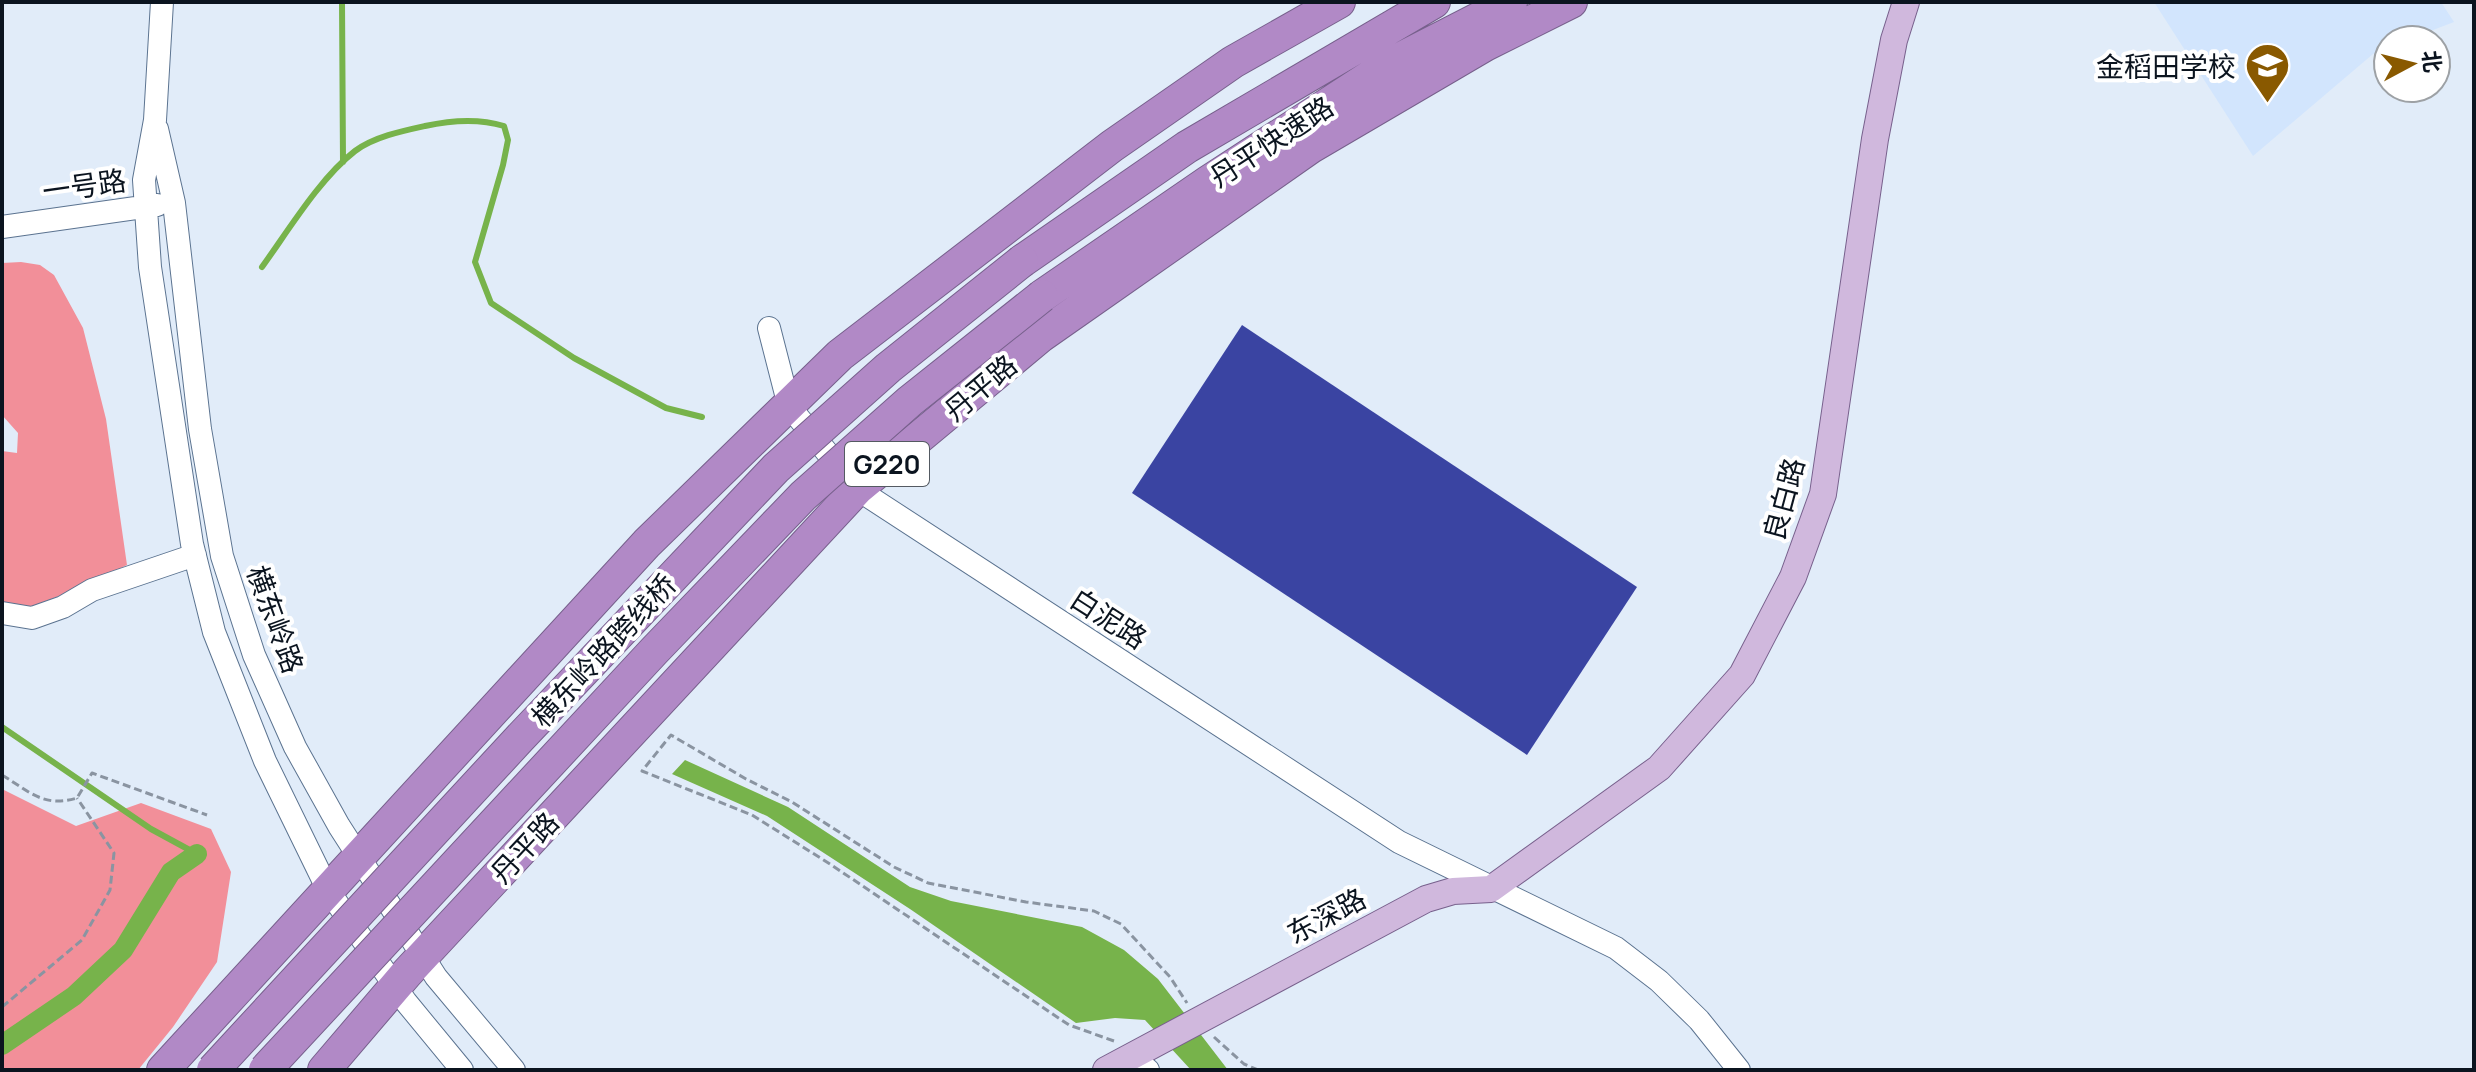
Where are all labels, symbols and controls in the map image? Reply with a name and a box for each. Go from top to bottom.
north arrow [2372,24,2452,104]
school or university icon: 金稻田学校 [2243,42,2291,105]
place label: 金稻田学校 [2096,47,2236,85]
text: 北 [2416,49,2448,74]
street label: 丹平快速路 [1202,87,1340,195]
street label: 一号路 [40,160,128,210]
street label: 丹平路 [936,345,1024,429]
road number: G220 [845,442,929,486]
street label: 良白路 [1754,454,1812,544]
street label: 横东岭路 [239,560,313,678]
street label: 横东岭路跨线桥 [522,565,684,735]
street label: 白泥路 [1063,579,1155,657]
street label: 丹平路 [481,803,567,891]
street label: 东深路 [1280,879,1372,951]

